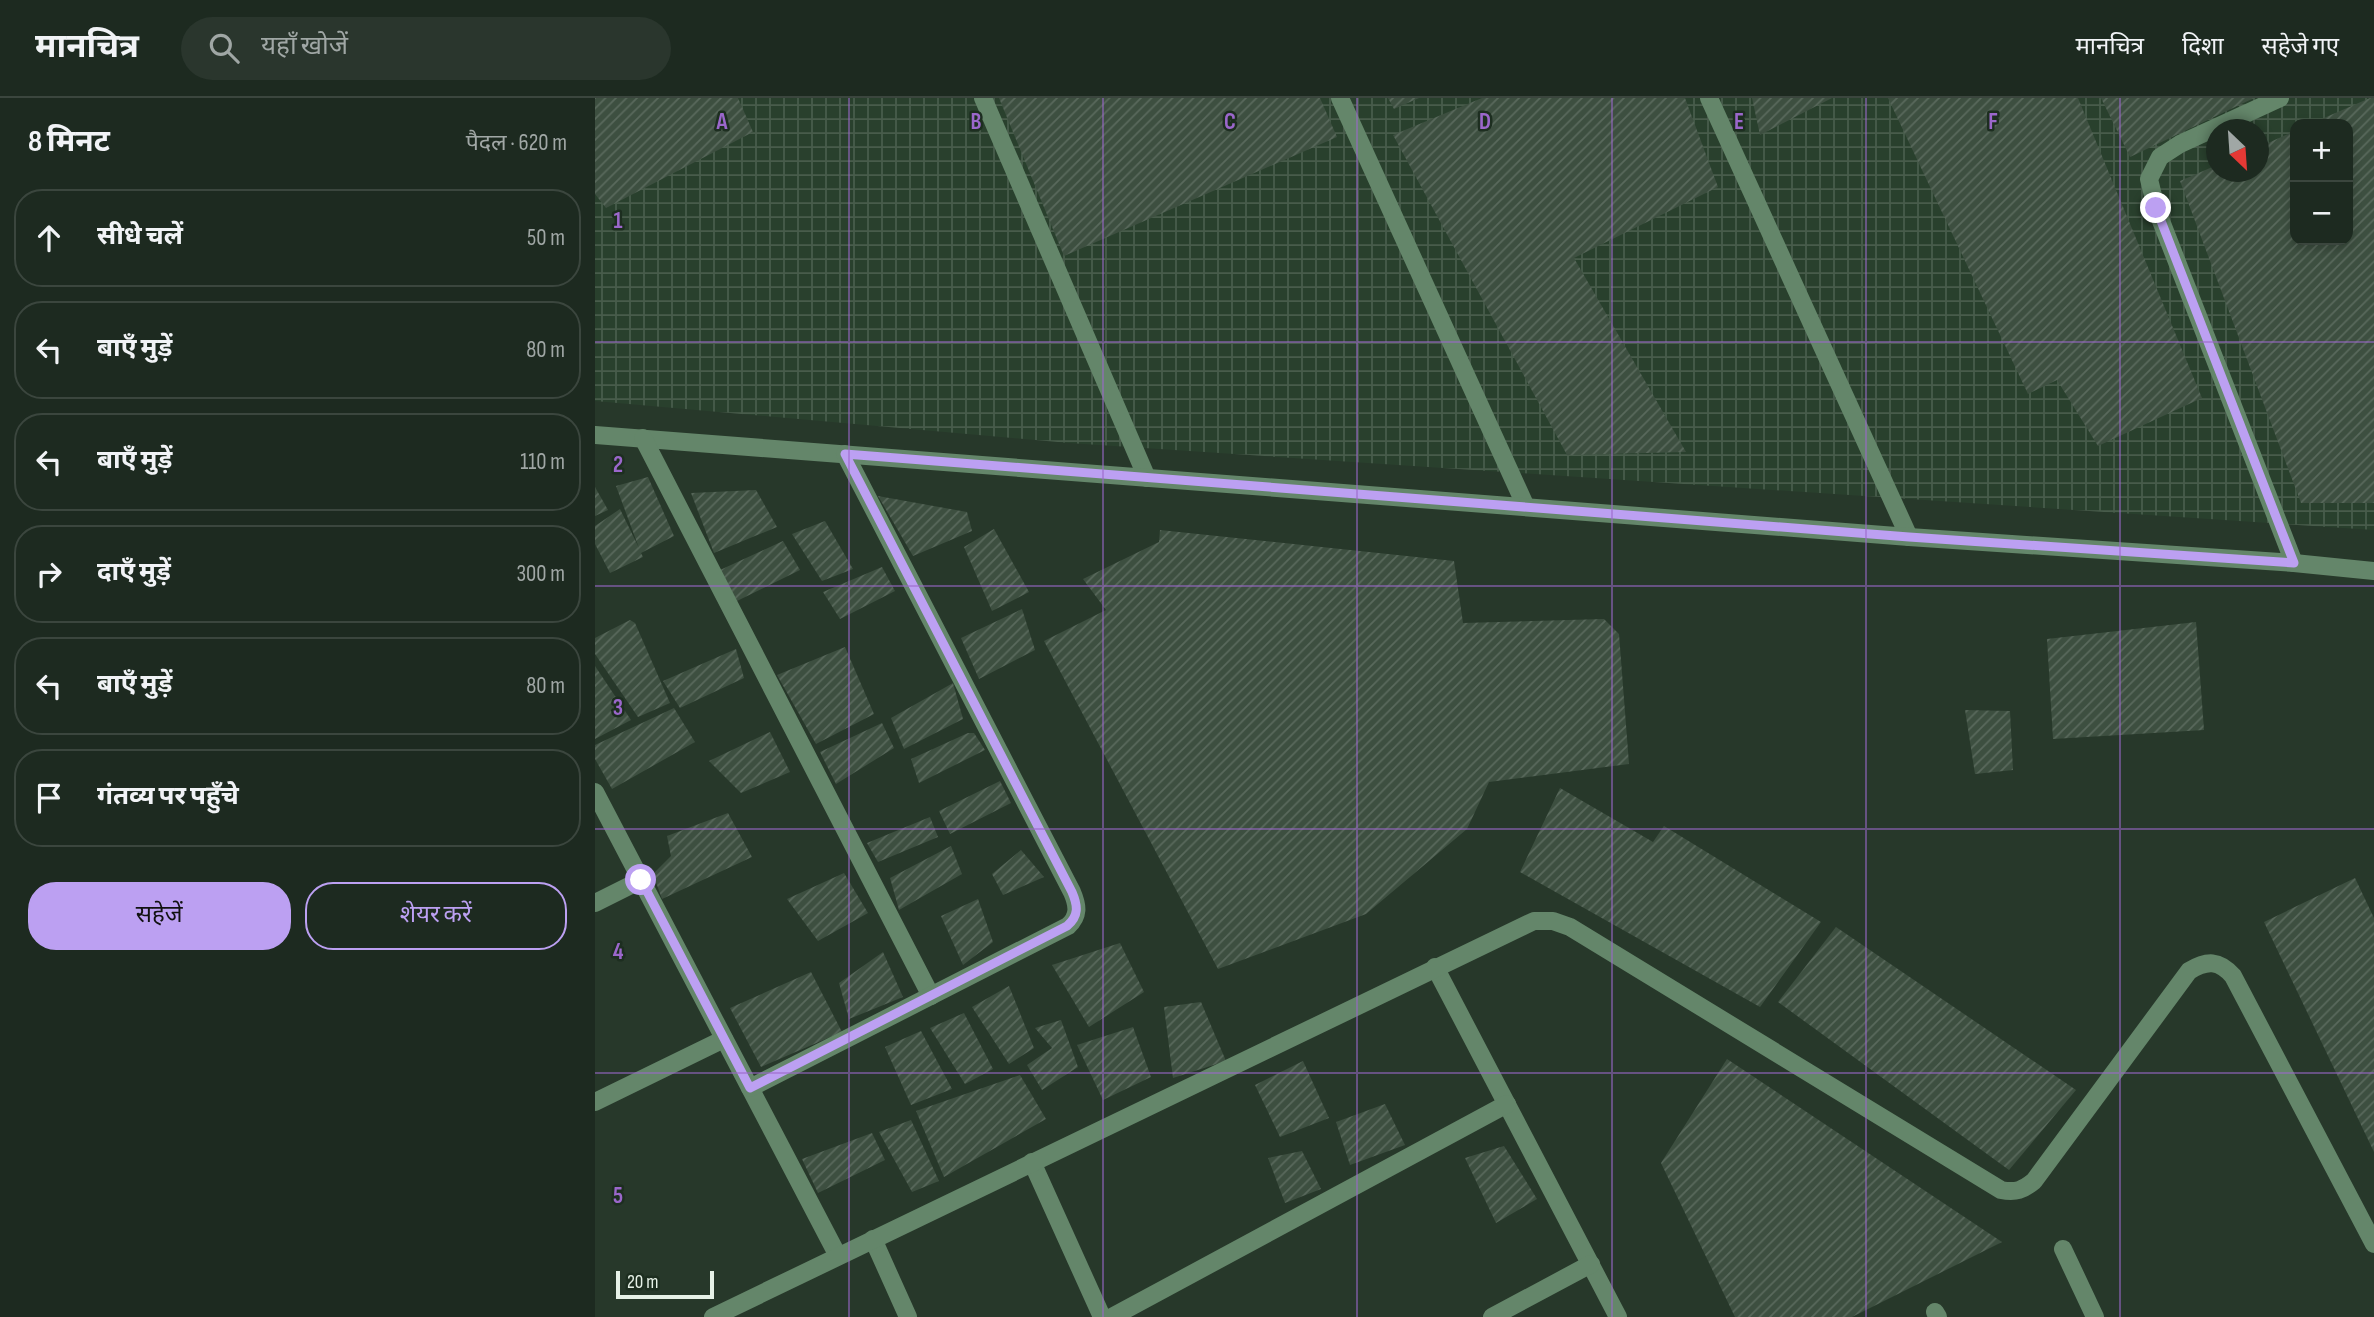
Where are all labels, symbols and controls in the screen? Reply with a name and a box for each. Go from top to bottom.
search box [181,17,671,80]
text: मानचित्र [35,27,139,67]
icon: search [205,29,243,67]
text: यहाँ खोजें [261,31,348,62]
text: मानचित्र [2076,32,2144,61]
text: दिशा [2182,32,2224,61]
text: सहेजे गए [2262,32,2339,61]
text: A [716,108,729,136]
text: B [971,108,982,136]
text: C [1224,108,1236,136]
text: D [1479,108,1491,136]
text: E [1734,108,1744,136]
text: F [1988,108,1998,136]
north arrow [2206,119,2269,182]
map controls [2290,119,2353,245]
button: + [2290,119,2353,182]
text: 8 मिनट [28,124,110,160]
text: पैदल · 620 m [466,129,567,157]
button: − [2290,182,2353,245]
route end [2140,192,2171,223]
text: 1 [613,207,623,235]
icon: ahead [30,219,68,257]
text: सीधे चलें [97,221,183,252]
text: 50 m [527,224,565,252]
icon: left [30,331,68,369]
text: बाएँ मुड़ें [97,333,172,364]
text: 80 m [526,336,565,364]
icon: left [30,443,68,481]
text: बाएँ मुड़ें [97,445,172,476]
text: 110 m [520,448,565,476]
text: 2 [613,451,623,479]
icon: right [30,555,68,593]
text: दाएँ मुड़ें [97,557,171,588]
text: 300 m [516,560,565,588]
icon: left [30,667,68,705]
text: बाएँ मुड़ें [97,669,172,700]
text: 80 m [526,672,565,700]
text: 3 [613,694,623,722]
icon: arrive [30,779,68,817]
text: गंतव्य पर पहुँचे [97,781,239,812]
route start [625,864,656,895]
button: सहेजें [28,882,291,950]
button: शेयर करें [305,882,567,950]
text: 4 [613,938,624,966]
text: 5 [613,1182,623,1210]
scale bar [616,1268,714,1300]
text: 20 m [627,1271,659,1294]

